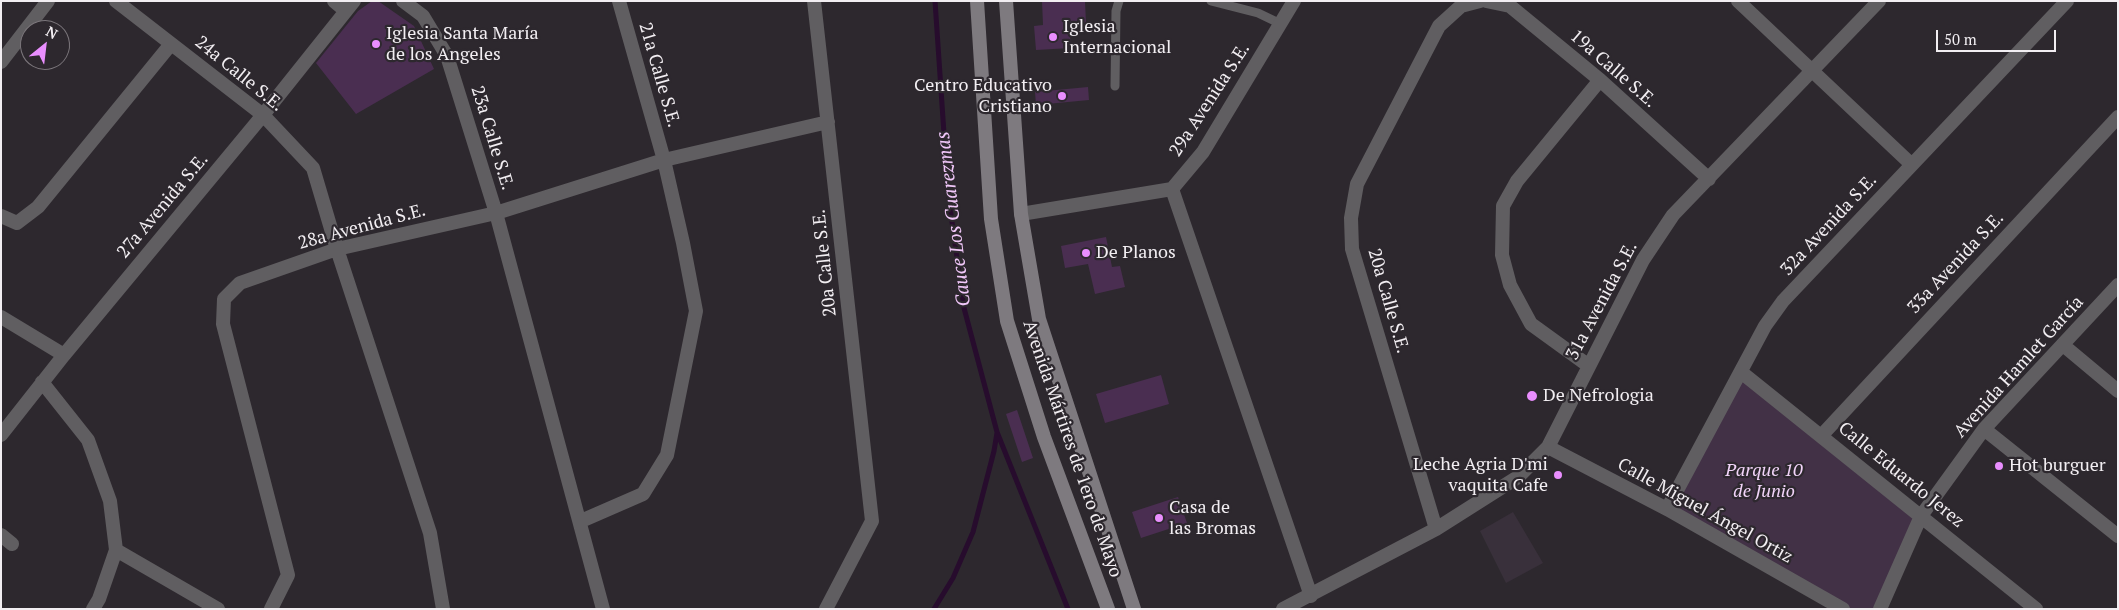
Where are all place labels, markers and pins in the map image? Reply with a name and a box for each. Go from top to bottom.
place label: Iglesia Internacional [1063,16,1171,58]
place label: Iglesia Santa María de los Angeles [386,23,539,66]
marker: Iglesia Internacional [1047,31,1059,43]
marker: Iglesia Santa María de los Angeles [370,38,382,50]
place label: Centro Educativo Cristiano [914,75,1052,118]
marker: Centro Educativo Cristiano [1056,90,1068,102]
place label: De Planos [1096,242,1176,264]
marker: De Planos [1080,247,1092,259]
place label: De Nefrologia [1543,385,1654,407]
marker: De Nefrologia [1525,389,1539,403]
place label: Leche Agria D'mi vaquita Cafe [1413,454,1548,496]
place label: Hot burguer [2009,455,2106,477]
marker: Hot burguer [1993,460,2005,472]
marker: Leche Agria D'mi vaquita Cafe [1552,469,1564,481]
place label: Casa de las Bromas [1169,497,1256,540]
marker: Casa de las Bromas [1153,512,1165,524]

